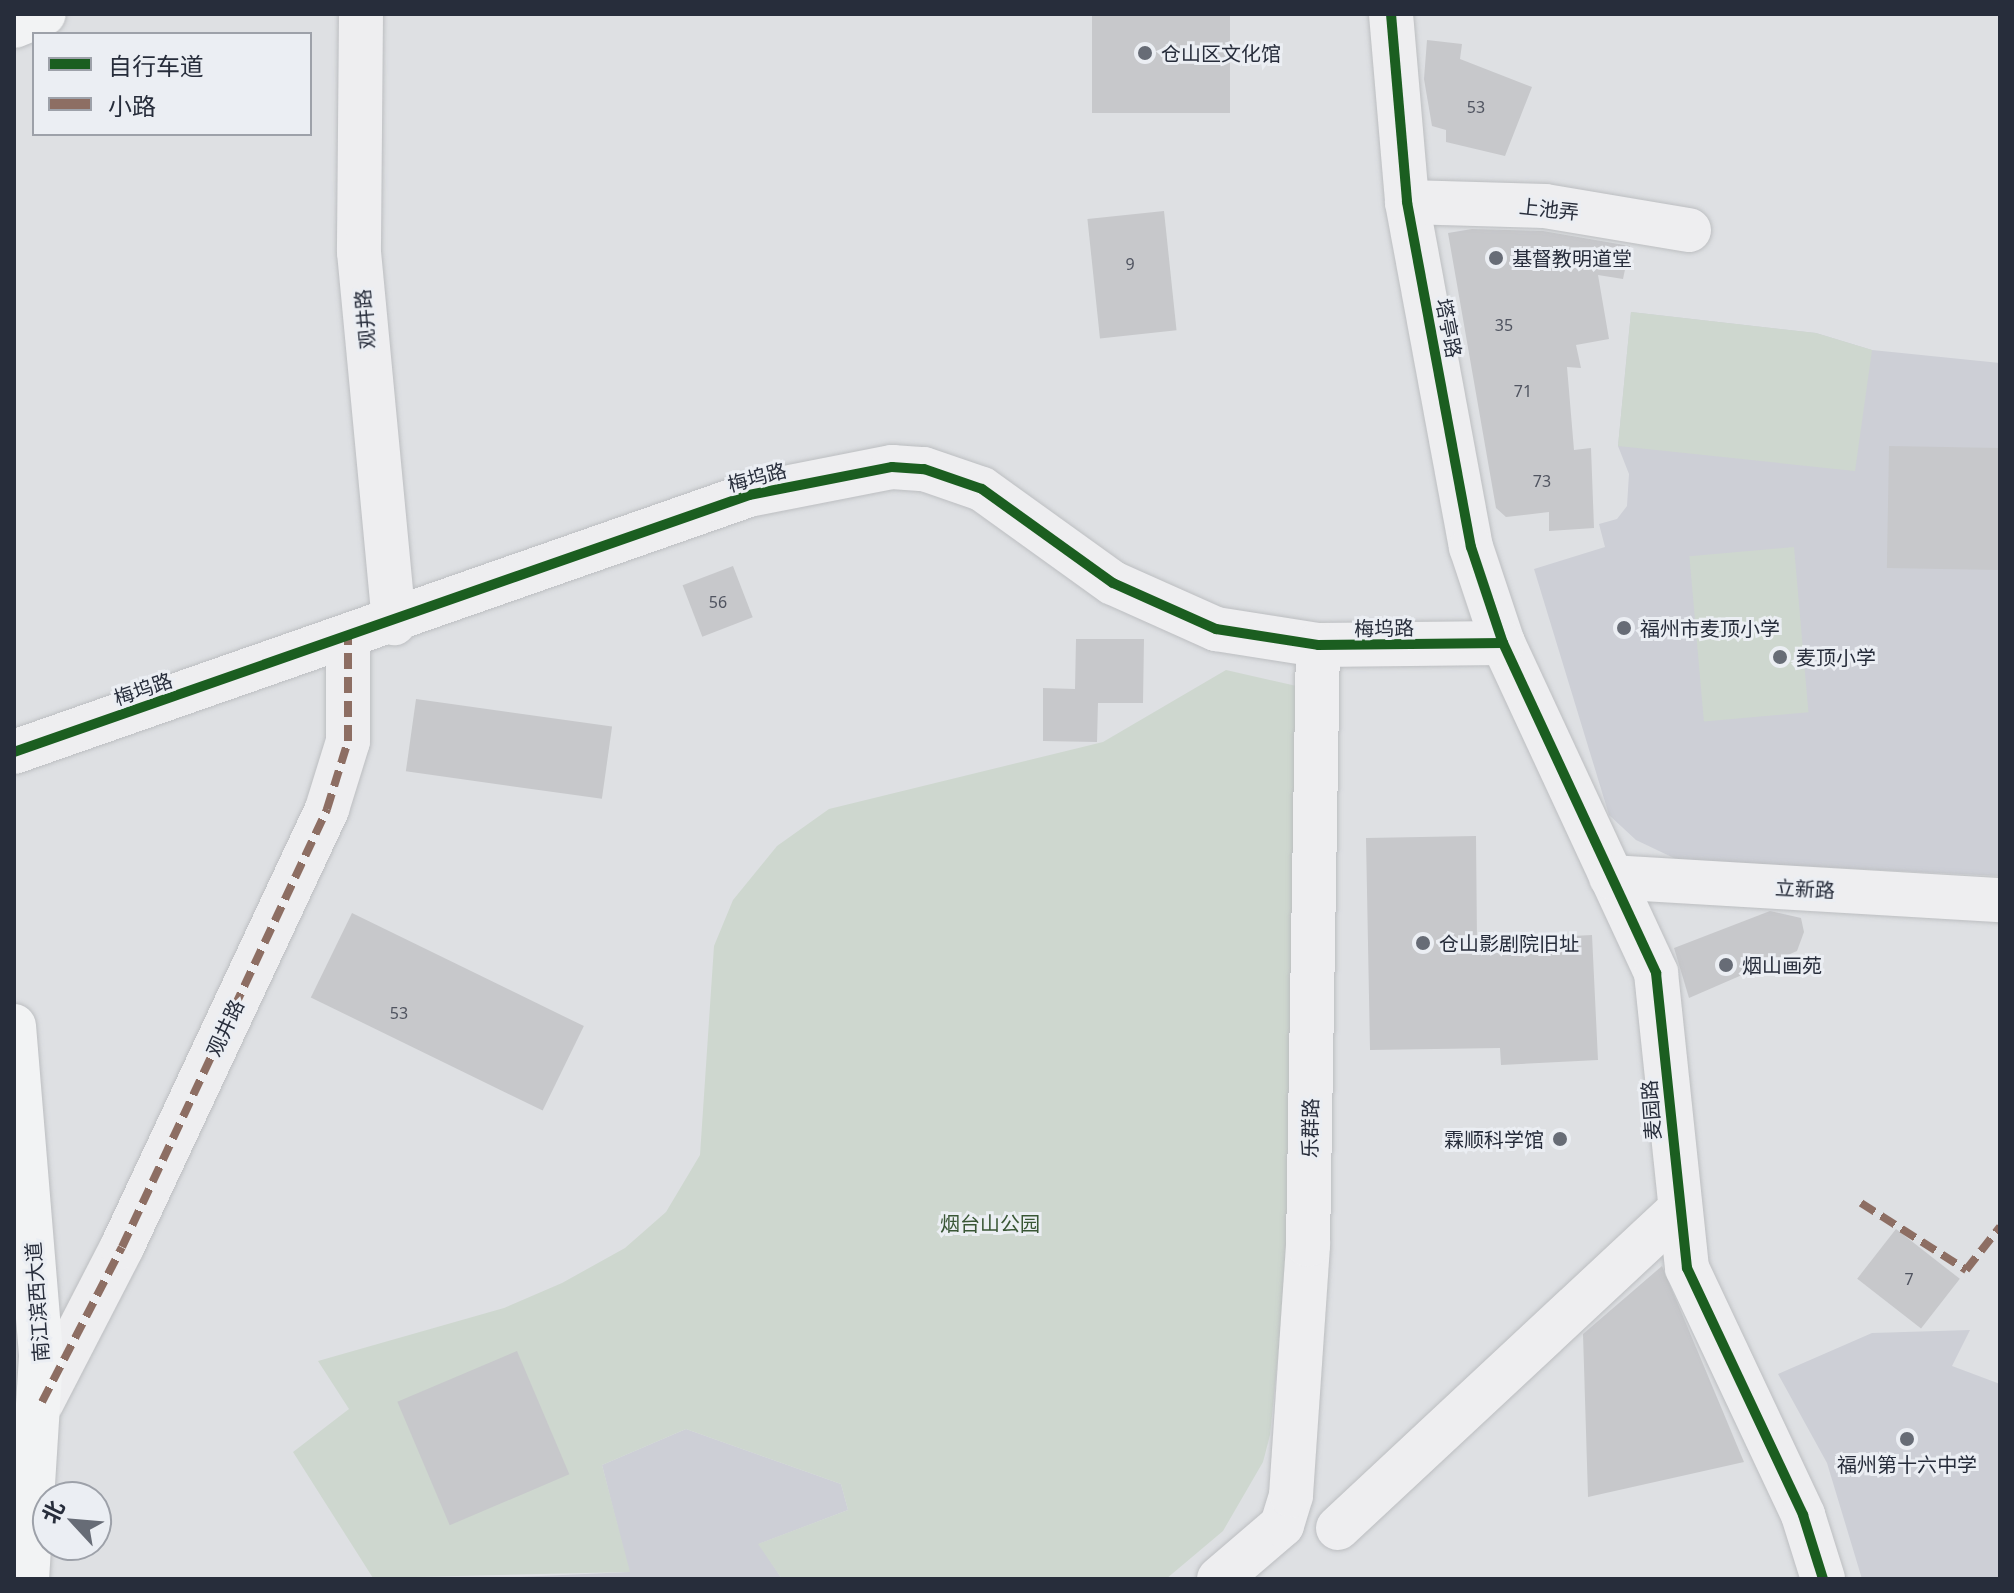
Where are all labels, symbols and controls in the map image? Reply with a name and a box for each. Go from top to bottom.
legend [32,32,312,136]
place label: 仓山区文化馆 [1161,41,1281,65]
marker: 仓山区文化馆 [1136,44,1154,62]
text: 自行车道 [108,49,204,82]
text: 小路 [108,89,156,122]
house number: 53 [1467,97,1485,117]
street label: 上池弄 [1518,194,1580,224]
place label: 基督教明道堂 [1512,246,1632,270]
marker: 基督教明道堂 [1487,249,1505,267]
house number: 9 [1125,254,1135,274]
street label: 观井路 [350,288,380,350]
street label: 塔亭路 [1431,296,1467,360]
house number: 35 [1495,315,1513,335]
house number: 71 [1514,381,1532,401]
street label: 梅坞路 [725,458,789,496]
house number: 73 [1533,471,1551,491]
house number: 56 [709,592,727,612]
street label: 梅坞路 [1354,615,1414,641]
place label: 福州市麦顶小学 [1640,616,1780,640]
marker: 福州市麦顶小学 [1615,619,1633,637]
place label: 麦顶小学 [1796,645,1876,669]
marker: 麦顶小学 [1771,648,1789,666]
street label: 梅坞路 [111,668,175,710]
street label: 立新路 [1774,875,1836,903]
place label: 仓山影剧院旧址 [1439,931,1579,955]
marker: 仓山影剧院旧址 [1414,934,1432,952]
place label: 烟山画苑 [1742,953,1822,977]
marker: 烟山画苑 [1717,956,1735,974]
street label: 观井路 [201,996,249,1060]
house number: 53 [390,1003,408,1023]
street label: 麦园路 [1637,1079,1665,1141]
street label: 乐群路 [1297,1098,1323,1158]
place label: 霖顺科学馆 [1444,1127,1544,1151]
marker: 霖顺科学馆 [1551,1130,1569,1148]
park label: 烟台山公园 [940,1211,1040,1235]
street label: 南江滨西大道 [21,1241,53,1363]
house number: 7 [1904,1269,1914,1289]
marker: 福州第十六中学 [1898,1430,1916,1448]
place label: 福州第十六中学 [1837,1452,1977,1476]
north arrow [32,1481,112,1561]
text: 北 [34,1495,71,1528]

